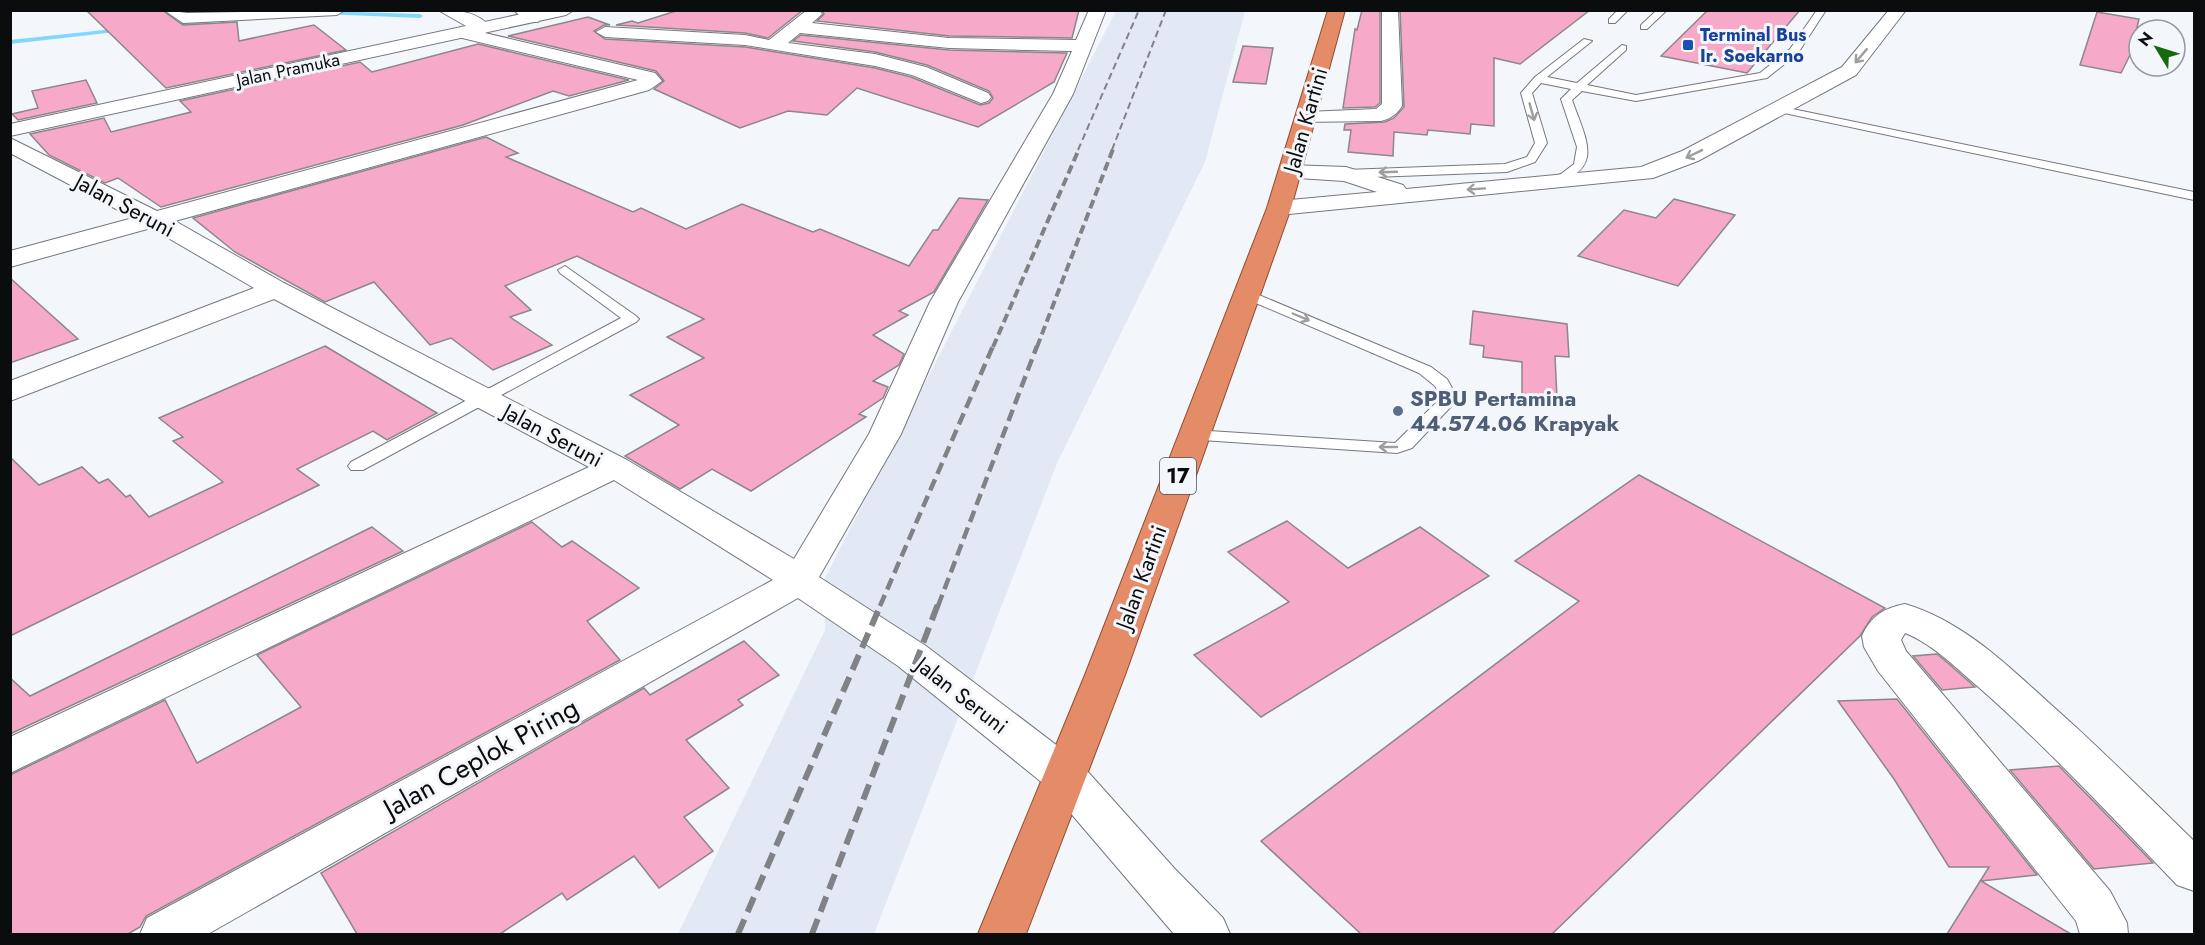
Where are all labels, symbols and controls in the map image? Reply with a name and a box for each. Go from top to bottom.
north arrow [2127,18,2187,78]
place label: Terminal Bus Ir. Soekarno [1700,22,1807,69]
text: N [2133,27,2159,51]
marker: Terminal Bus Ir. Soekarno [1681,38,1695,52]
street label: Jalan Pramuka [232,46,342,94]
one-way arrow [1855,47,1868,63]
street label: Jalan Kartini [1274,63,1335,179]
one-way arrow [1527,102,1538,121]
one-way arrow [1686,148,1704,160]
street label: Jalan Seruni [67,164,181,245]
one-way arrow [1379,167,1399,178]
one-way arrow [1466,184,1486,195]
one-way arrow [1291,312,1309,323]
place label: SPBU Pertamina 44.574.06 Krapyak [1410,382,1619,439]
street label: Jalan Seruni [495,394,609,475]
marker: SPBU Pertamina 44.574.06 Krapyak [1391,404,1405,418]
one-way arrow [1378,441,1398,453]
road number: 17 [1160,458,1196,494]
street label: Jalan Kartini [1106,521,1175,636]
street label: Jalan Seruni [907,647,1015,741]
street label: Jalan Ceplok Piring [374,688,585,829]

